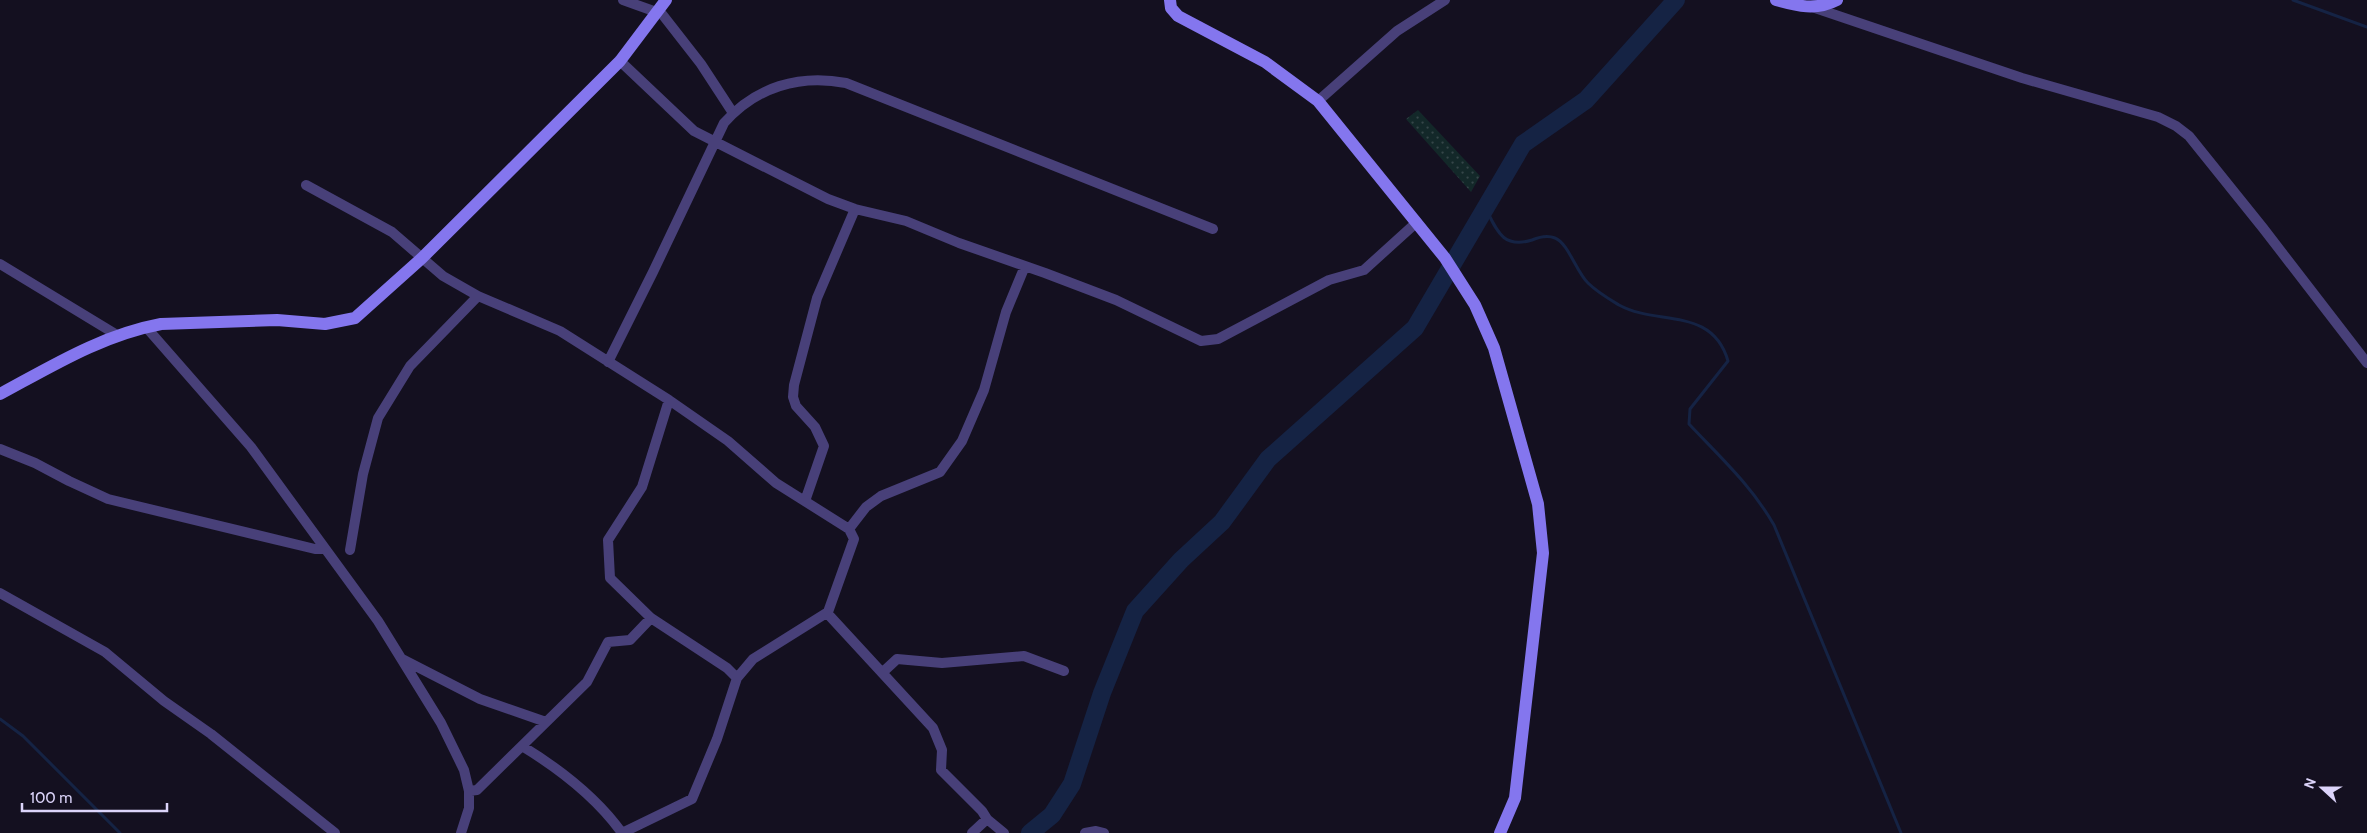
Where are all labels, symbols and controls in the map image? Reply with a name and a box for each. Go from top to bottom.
north arrow [2297,763,2347,813]
text: N [2300,775,2320,791]
scale bar [22,780,168,812]
text: 100 m [30,789,72,807]

